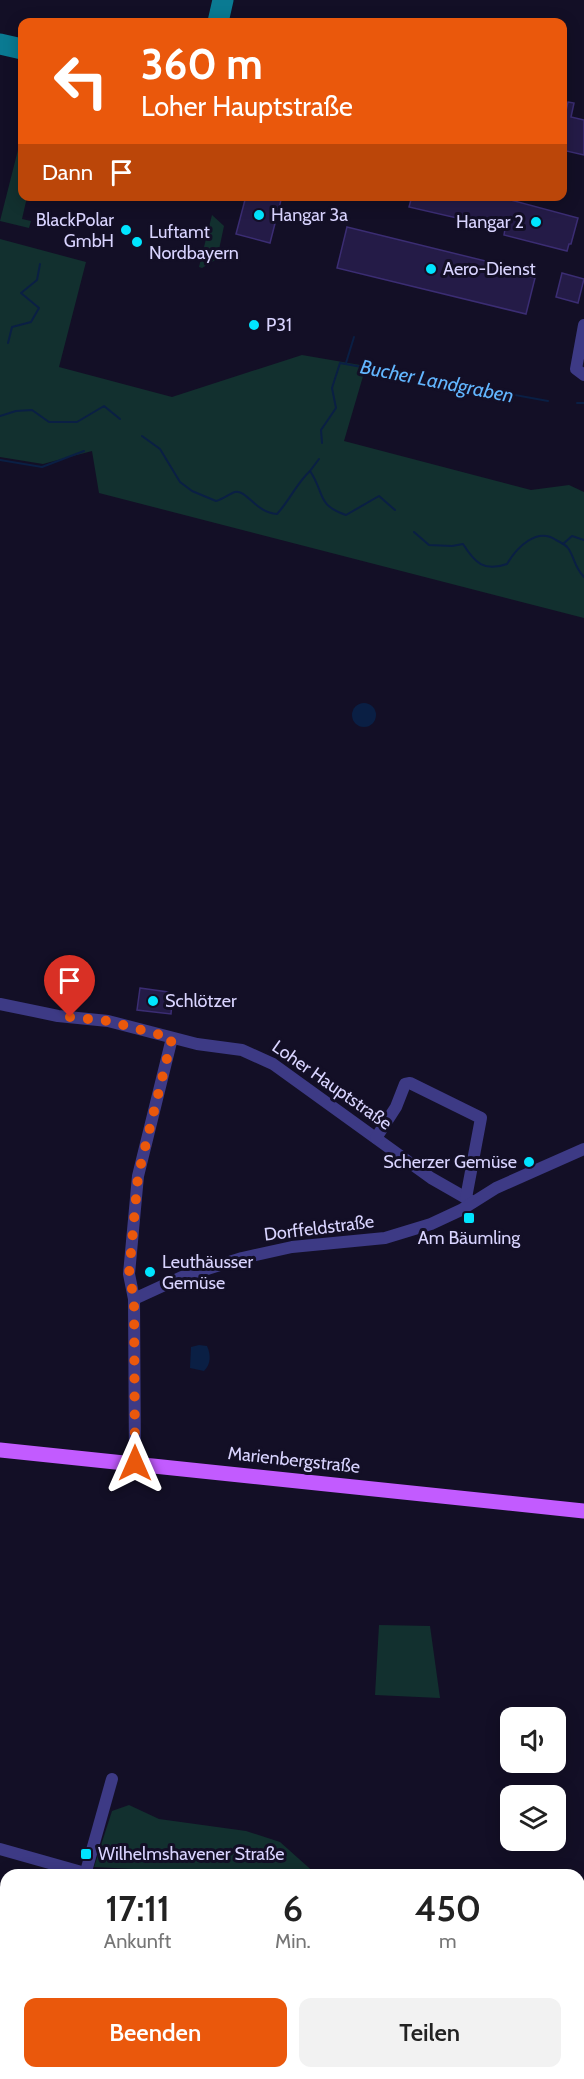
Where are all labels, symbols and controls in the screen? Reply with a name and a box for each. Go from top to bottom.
text: 360 m [141,38,263,90]
icon: left [42,42,120,120]
text: Loher Hauptstraße [141,90,353,123]
icon: arrive [105,156,138,189]
text: Dann [42,159,93,186]
place label: Hangar 3a [271,204,348,226]
marker: Hangar 3a [252,208,266,222]
place label: BlackPolar GmbH [36,209,114,252]
place label: Hangar 2 [456,211,524,233]
marker: Hangar 2 [529,215,543,229]
place label: Luftamt Nordbayern [149,221,239,264]
marker: BlackPolar GmbH [119,223,133,237]
marker: Luftamt Nordbayern [130,235,144,249]
place label: Aero-Dienst [443,258,536,280]
marker: Aero-Dienst [424,262,438,276]
place label: P31 [266,314,292,336]
marker: P31 [247,318,261,332]
water label: Bucher Landgraben [358,354,516,408]
pin [44,955,95,1017]
icon: arrive [53,964,86,997]
place label: Schlötzer [165,990,237,1012]
marker: Schlötzer [146,994,160,1008]
street label: Loher Hauptstraße [268,1035,396,1135]
place label: Scherzer Gemüse [383,1151,517,1173]
marker: Scherzer Gemüse [522,1155,536,1169]
street label: Dorffeldstraße [263,1210,375,1246]
marker: Am Bäumling [462,1211,476,1225]
place label: Am Bäumling [418,1227,521,1249]
place label: Leuthäusser Gemüse [162,1251,254,1294]
marker: Leuthäusser Gemüse [143,1265,157,1279]
position arrow [103,1431,167,1495]
street label: Marienbergstraße [227,1442,361,1478]
map controls [500,1707,566,1851]
button: sound [500,1707,566,1773]
button: layers [500,1785,566,1851]
place label: Wilhelmshavener Straße [98,1843,284,1865]
marker: Wilhelmshavener Straße [79,1847,93,1861]
text: 17:11 [105,1886,170,1930]
text: 6 [283,1886,303,1930]
text: 450 [415,1886,481,1930]
text: Ankunft [104,1929,171,1953]
text: Min. [275,1929,311,1953]
text: m [439,1929,457,1953]
button: Beenden [24,1998,287,2067]
button: Teilen [299,1998,561,2067]

